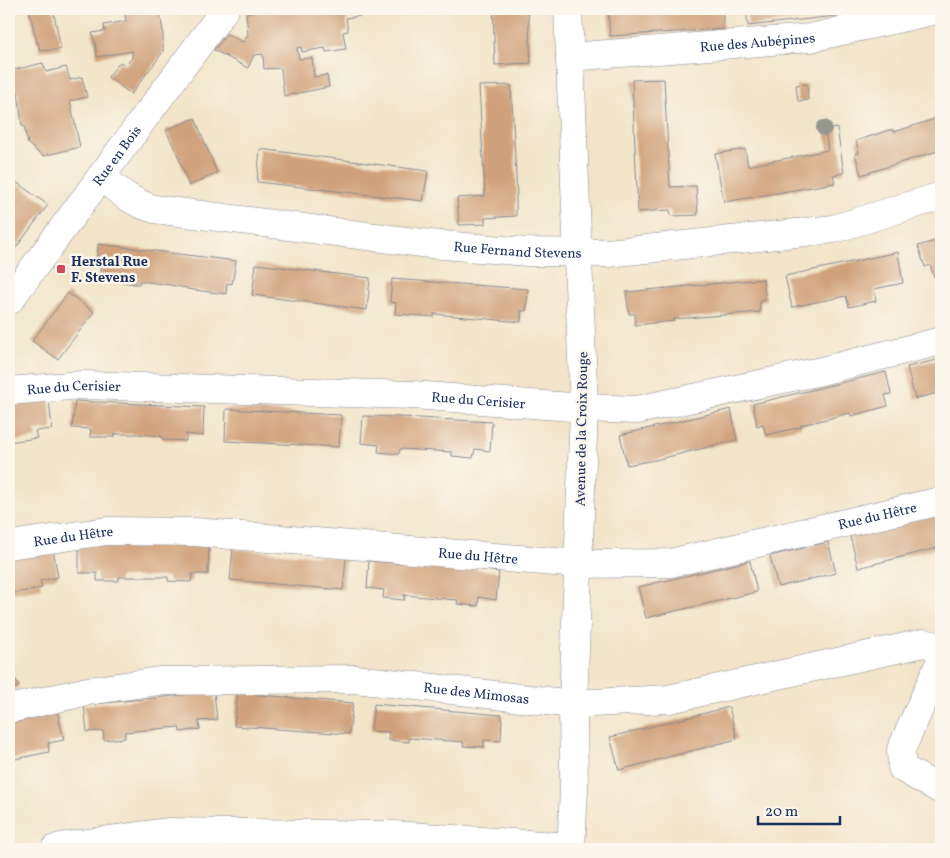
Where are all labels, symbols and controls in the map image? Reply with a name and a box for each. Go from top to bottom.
street label: Rue des Aubépines [699,29,817,58]
street label: Rue en Bois [89,122,147,191]
street label: Rue Fernand Stevens [453,238,582,264]
place label: Herstal Rue F. Stevens [71,253,148,288]
marker: Herstal Rue F. Stevens [55,263,67,275]
street label: Avenue de la Croix Rouge [572,351,593,507]
street label: Rue du Cerisier [26,377,121,400]
street label: Rue du Cerisier [431,388,526,415]
street label: Rue du Hêtre [836,499,919,535]
street label: Rue du Hêtre [33,523,114,552]
street label: Rue du Hêtre [437,544,519,570]
street label: Rue des Mimosas [422,679,530,710]
scale bar [758,793,840,825]
text: 20 m [765,802,798,823]

